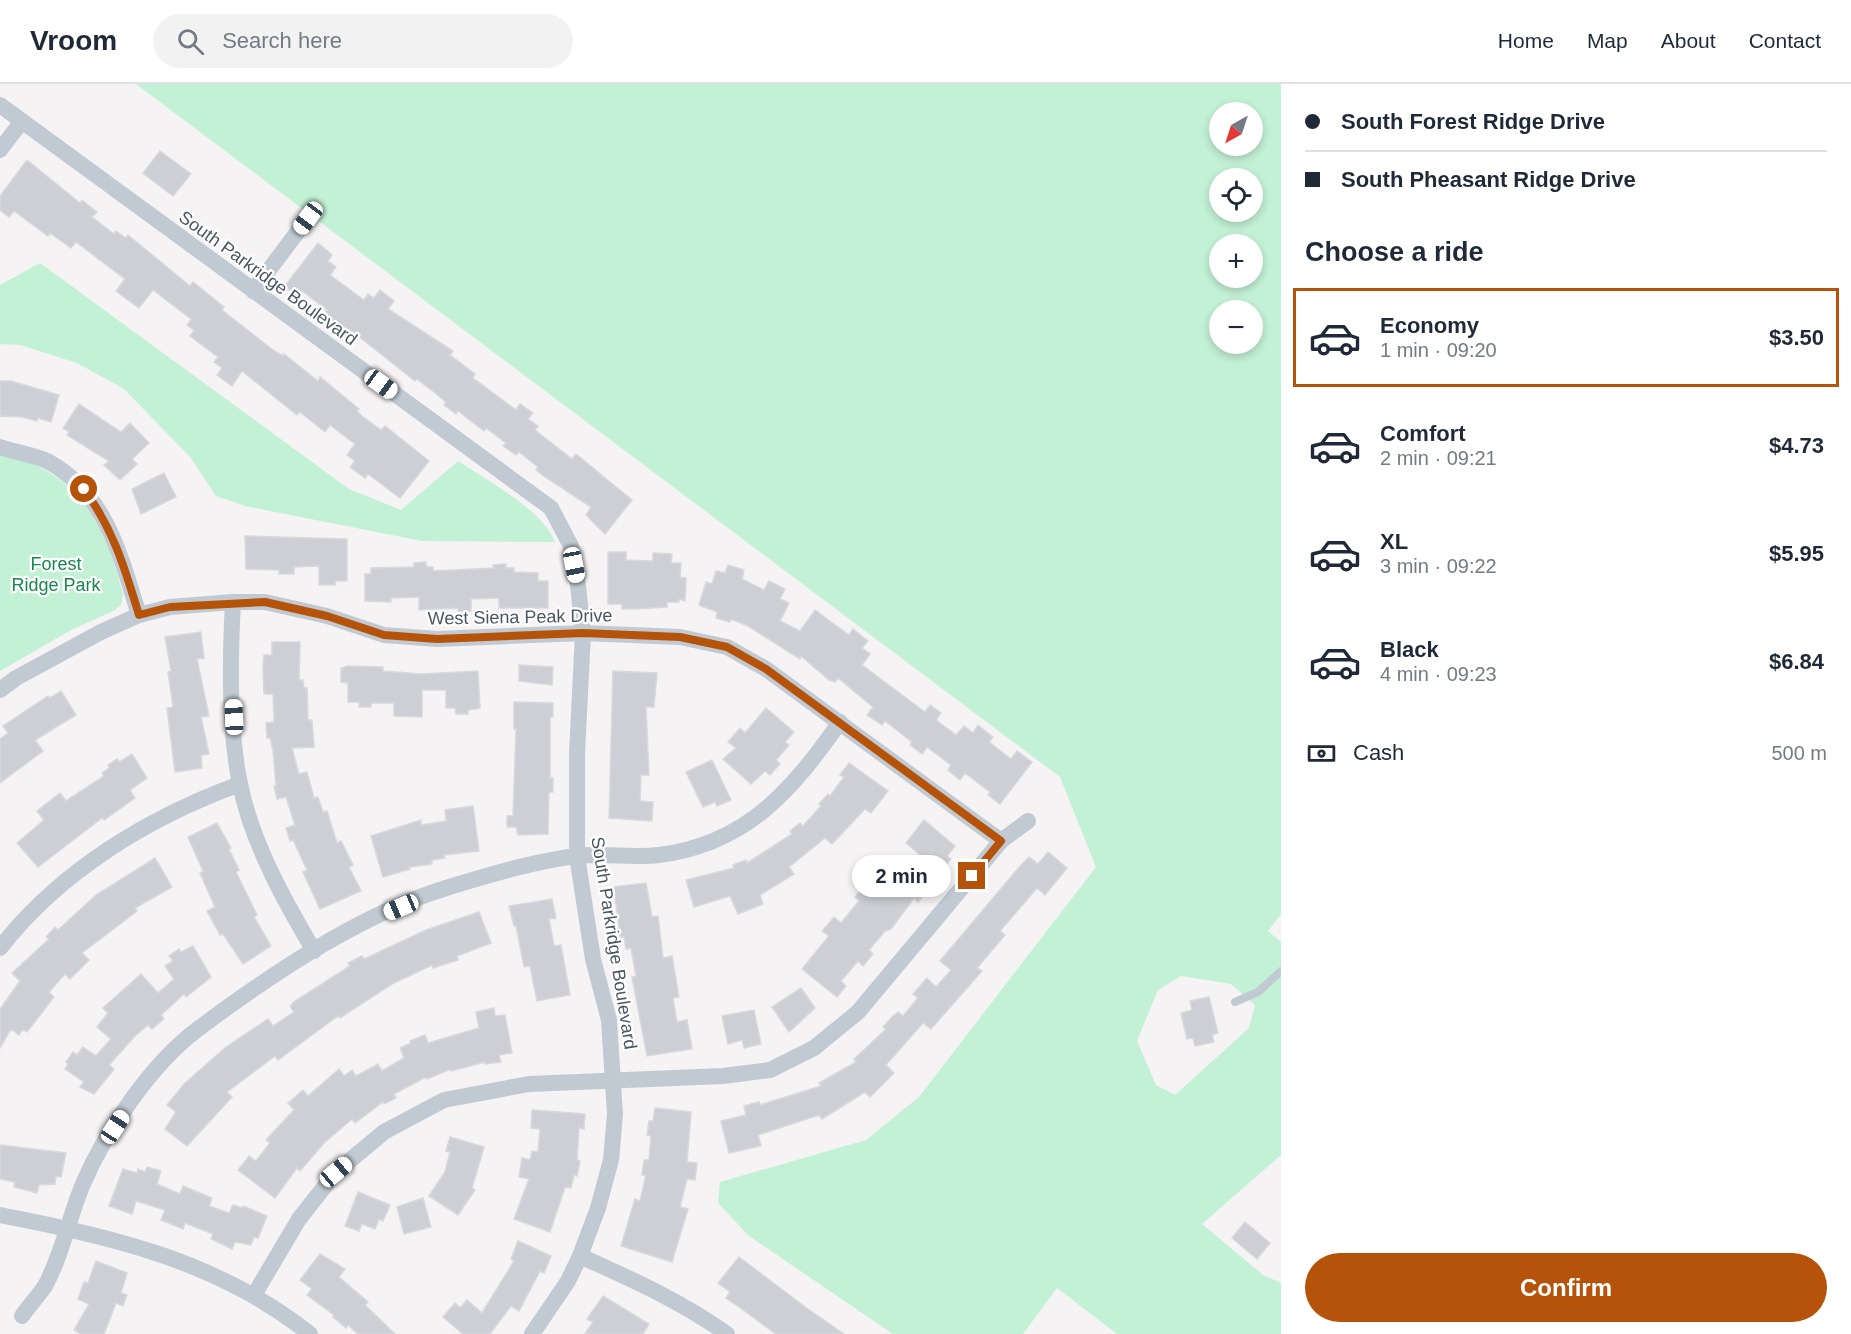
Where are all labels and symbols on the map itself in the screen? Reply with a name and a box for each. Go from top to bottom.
north arrow [1209,102,1263,156]
car [290,198,326,238]
street label: South Parkridge Boulevard [175,207,361,349]
car [361,366,401,402]
route start [70,475,97,502]
car [562,546,586,584]
park label: Forest Ridge Park [11,554,102,595]
street label: West Siena Peak Drive [427,605,613,629]
car [224,699,244,735]
street label: South Parkridge Boulevard [587,835,641,1051]
callout: 2 min [852,855,951,897]
route end [958,862,985,889]
car [381,892,421,922]
car [98,1107,132,1147]
car [316,1154,356,1190]

